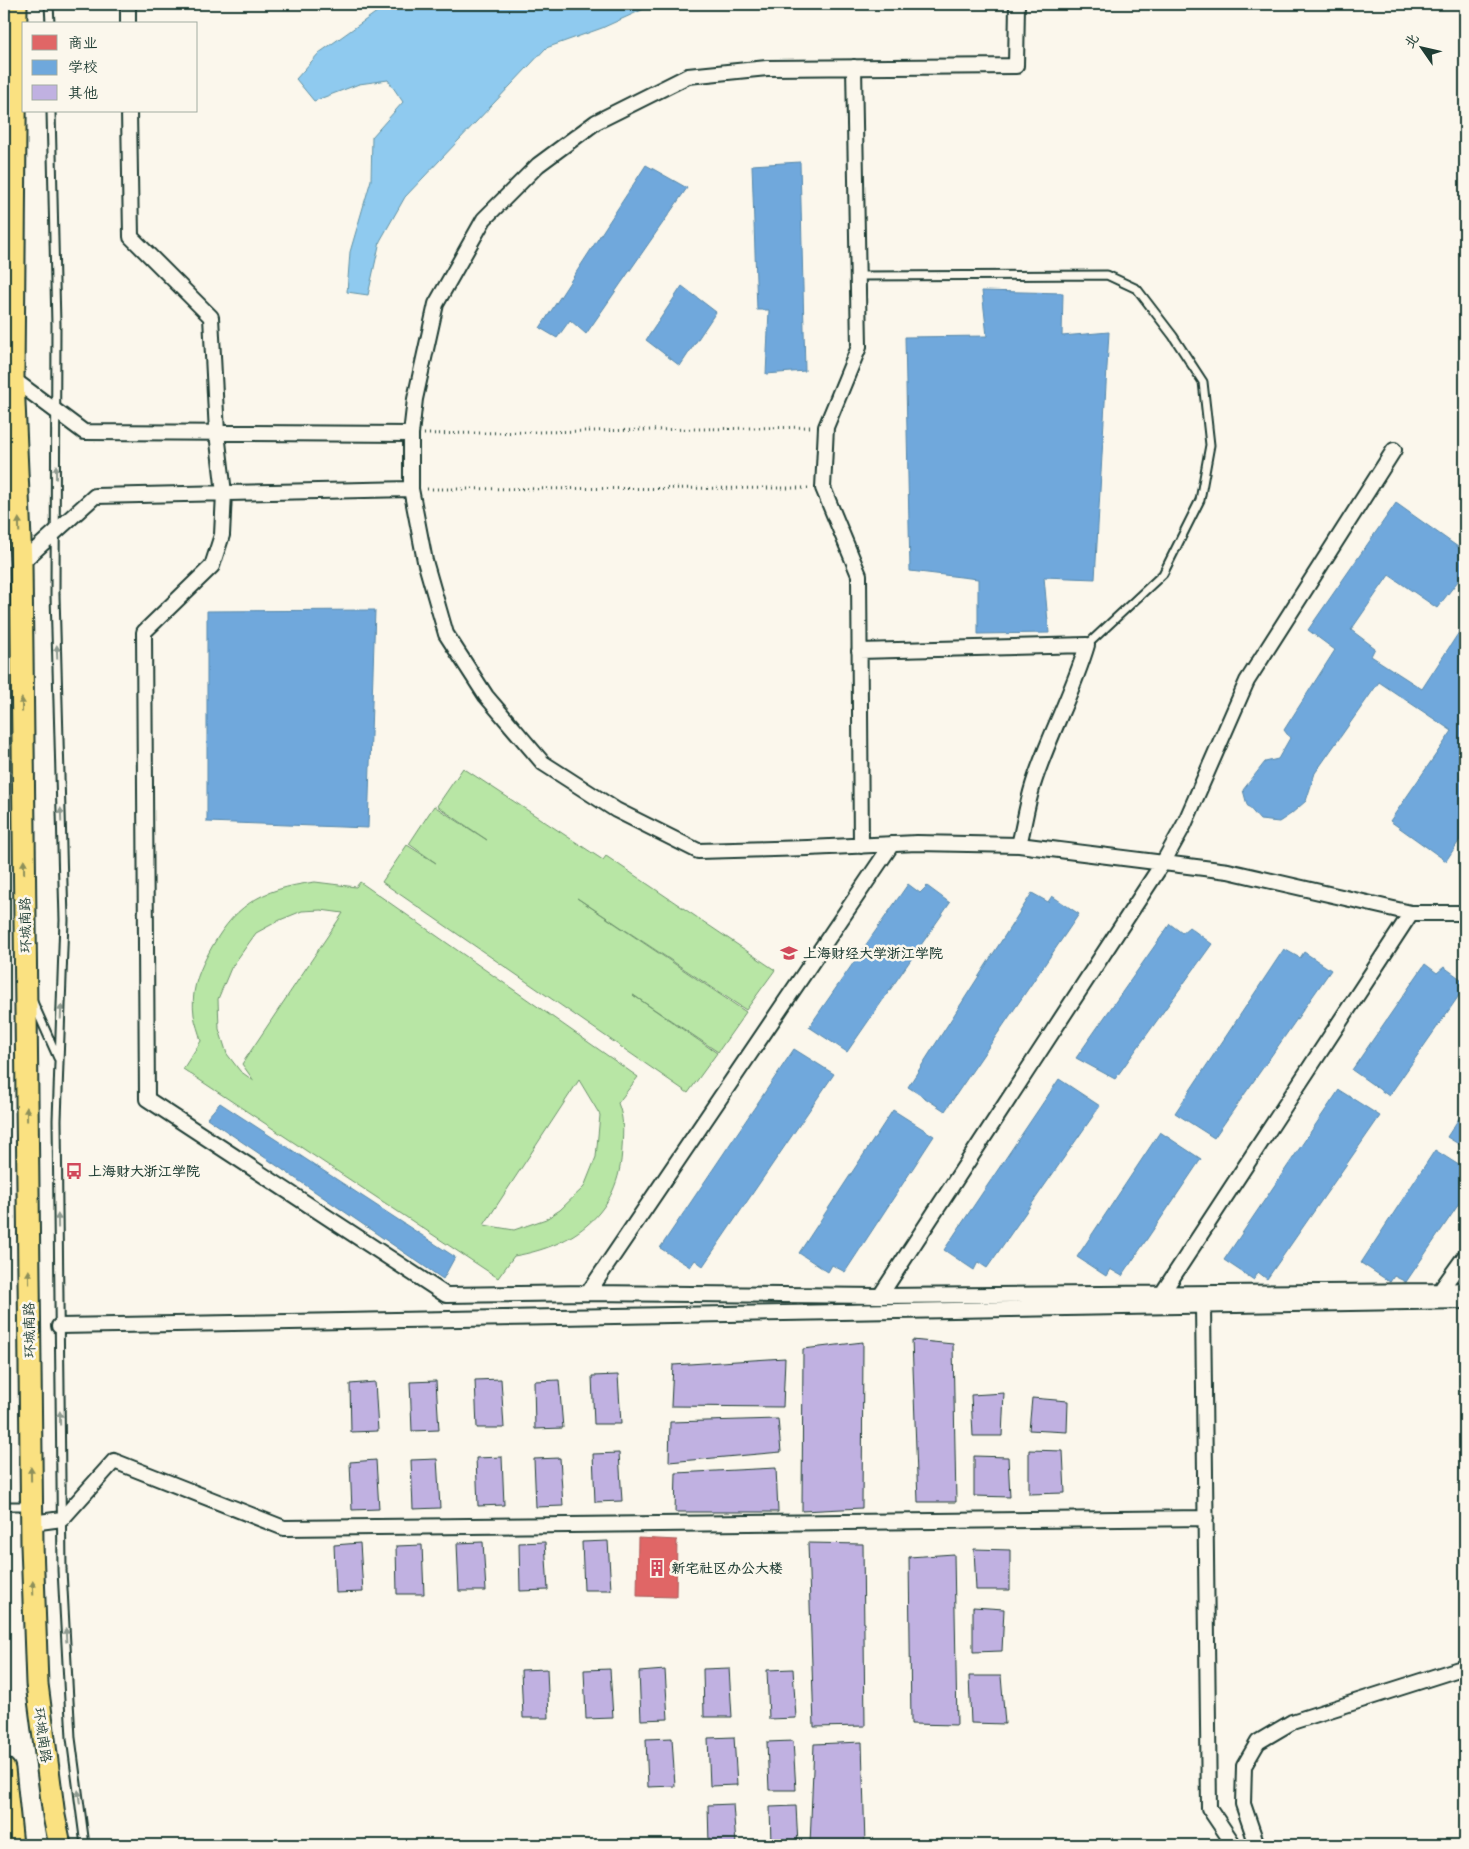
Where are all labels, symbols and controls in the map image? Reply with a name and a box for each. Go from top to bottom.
legend [22,22,198,112]
north arrow [1396,22,1446,72]
text: 北 [1401,30,1423,52]
text: 商业 [68,34,98,53]
text: 学校 [68,58,98,77]
text: 其他 [68,84,98,103]
one-way arrow [52,464,60,480]
one-way arrow [15,516,23,532]
one-way arrow [53,644,61,660]
one-way arrow [18,696,26,712]
one-way arrow [57,807,65,823]
one-way arrow [20,859,28,875]
street label: 环城南路 [17,897,34,953]
school or university icon: 上海财经大学浙江学院 [779,943,799,963]
place label: 上海财经大学浙江学院 [803,945,943,962]
one-way arrow [57,1004,65,1020]
one-way arrow [23,1106,31,1122]
bus stop icon: 上海财大浙江学院 [64,1161,84,1181]
place label: 上海财大浙江学院 [88,1163,200,1180]
one-way arrow [54,1212,62,1228]
one-way arrow [25,1269,33,1285]
street label: 环城南路 [21,1302,38,1358]
one-way arrow [56,1410,64,1426]
one-way arrow [27,1466,35,1482]
building icon: 新宅社区办公大楼 [647,1558,667,1578]
place label: 新宅社区办公大楼 [671,1560,783,1577]
one-way arrow [29,1580,37,1596]
one-way arrow [61,1627,69,1643]
street label: 环城南路 [30,1706,55,1764]
one-way arrow [75,1789,83,1805]

